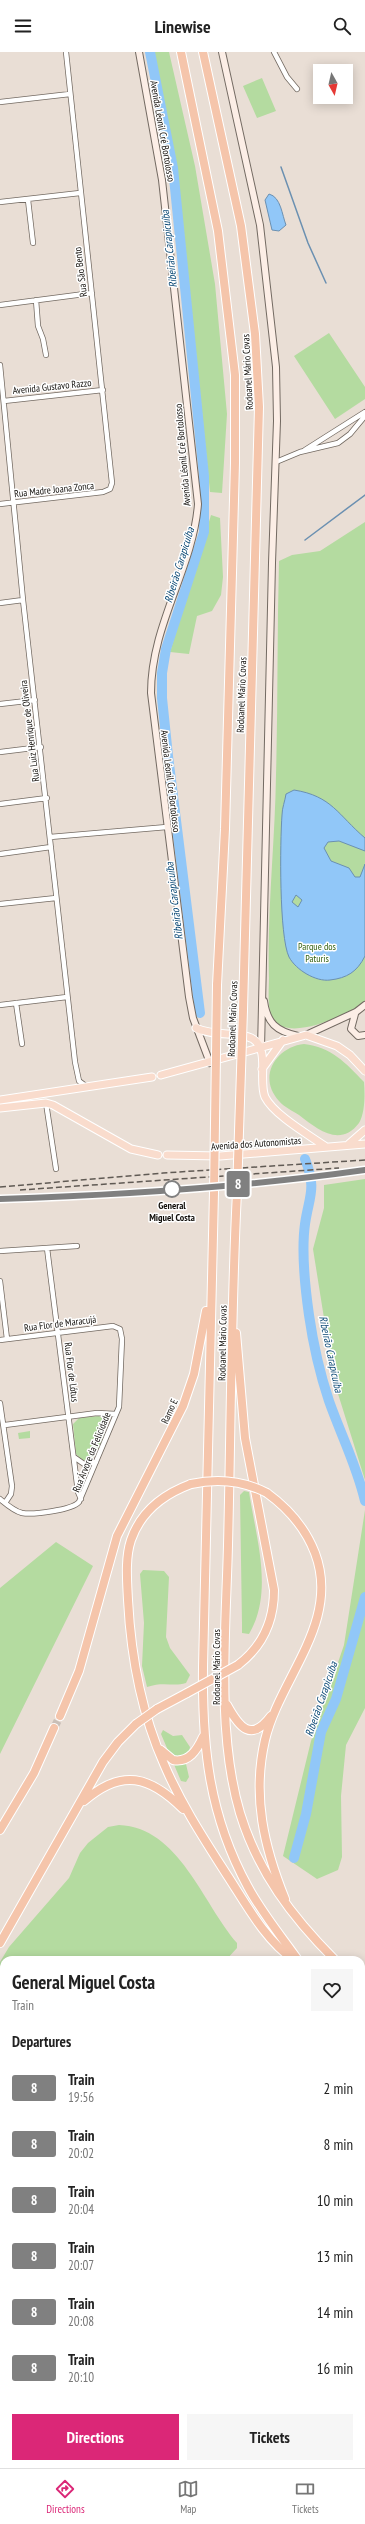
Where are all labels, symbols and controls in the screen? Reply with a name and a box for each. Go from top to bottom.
icon: menu [12,15,34,37]
text: Linewise [154,15,211,38]
icon: search [331,15,353,37]
north arrow [313,64,353,104]
map controls [313,64,353,104]
street label: Avenida Léonil Cré Bortolosso [147,79,178,183]
water label: Ribeirão Carapicuíba [158,209,180,289]
street label: Rua São Bento [71,246,90,298]
street label: Rodoanel Mário Covas [239,333,256,410]
street label: Avenida Gustavo Razzo [12,376,92,397]
street label: Avenida Léonil Cré Bortolosso [172,403,193,507]
street label: Rua Madre Joana Zonca [13,479,95,500]
water label: Ribeirão Carapicuíba [161,525,197,604]
street label: Rodoanel Mário Covas [234,656,249,733]
street label: Rua Luiz Henrique de Oliveira [17,679,42,783]
street label: Avenida Léonil Cré Bortolosso [158,729,183,833]
water label: Ribeirão Carapicuíba [162,861,186,941]
park label: Parque dos Paturis [298,940,337,965]
street label: Rodoanel Mário Covas [225,980,240,1057]
street label: Avenida dos Autonomistas [211,1134,302,1153]
line badge: 8 [225,1171,251,1197]
text: 8 [235,1175,241,1193]
marker: General Miguel Costa [163,1180,181,1198]
place label: General Miguel Costa [149,1199,195,1224]
street label: Rodoanel Mário Covas [215,1304,230,1381]
street label: Rua Flor de Maracujá [23,1313,97,1334]
water label: Ribeirão Carapicuíba [316,1314,346,1394]
street label: Rua Flor de Lótus [61,1342,82,1403]
street label: Ramo E [158,1397,181,1426]
street label: Rua Árvore da Felicidade [69,1410,113,1494]
street label: Rodoanel Mário Covas [210,1628,223,1705]
water label: Ribeirão Carapicuíba [302,1659,341,1738]
button: heart [311,1969,353,2011]
text: General Miguel Costa [12,1970,155,1994]
text: Train [12,1997,34,2014]
text: Departures [12,2032,71,2051]
text: Train [68,2070,95,2089]
text: 8 [31,2079,37,2097]
text: 2 min [323,2079,353,2098]
text: 19:56 [68,2089,94,2106]
text: Train [68,2126,95,2145]
text: 8 [31,2135,37,2153]
text: 8 min [323,2135,353,2154]
text: 20:02 [68,2145,94,2162]
text: Train [68,2182,95,2201]
text: 8 [31,2191,37,2209]
text: 10 min [317,2191,353,2210]
text: 20:04 [68,2201,94,2218]
text: Train [68,2238,95,2257]
text: 8 [31,2247,37,2265]
text: 13 min [317,2247,353,2266]
text: 20:07 [68,2257,94,2274]
text: Train [68,2294,95,2313]
text: 8 [31,2303,37,2321]
text: 14 min [317,2303,353,2322]
text: 20:08 [68,2313,94,2330]
text: Train [68,2350,95,2369]
text: 8 [31,2359,37,2377]
text: 16 min [317,2359,353,2378]
text: 20:10 [68,2369,94,2386]
button: Directions [12,2414,179,2460]
button: Tickets [187,2414,353,2460]
tab: Directions [46,2478,85,2516]
tab: Map [177,2478,199,2516]
tab: Tickets [292,2478,319,2516]

